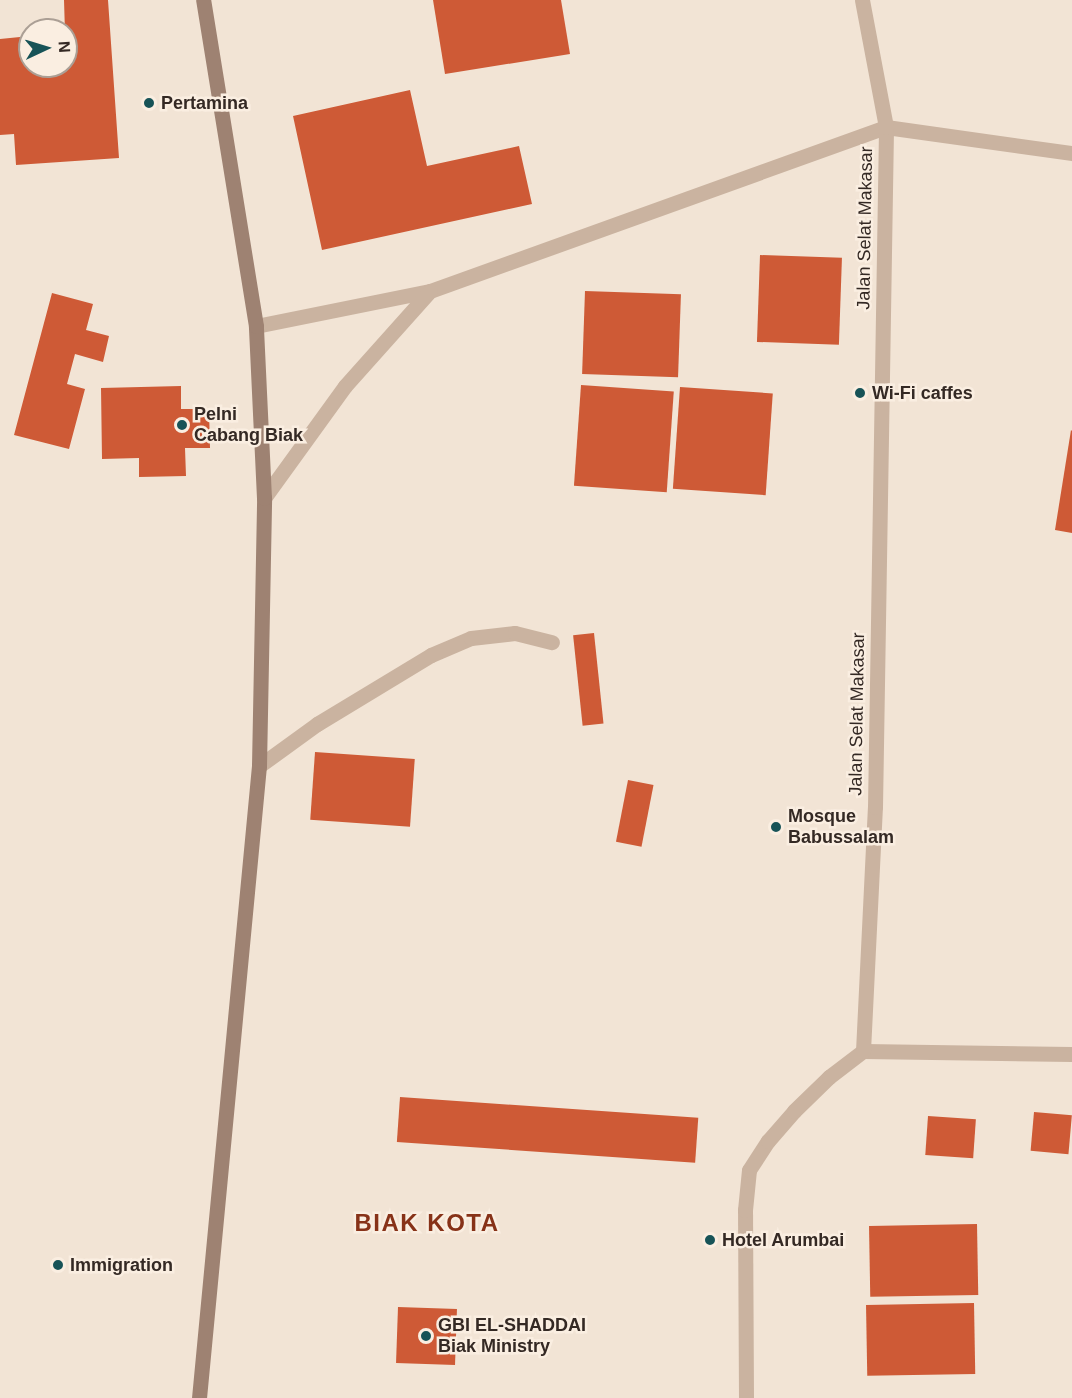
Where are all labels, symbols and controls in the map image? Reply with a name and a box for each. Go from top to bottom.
north arrow [18,18,78,78]
text: N [56,40,73,53]
place label: Pertamina [161,92,248,114]
marker: Pertamina [142,96,156,110]
street label: Jalan Selat Makasar [853,146,877,310]
place label: Wi-Fi caffes [872,382,973,404]
marker: Wi-Fi caffes [853,386,867,400]
place label: Pelni Cabang Biak [194,404,303,446]
marker: Pelni Cabang Biak [175,418,189,432]
street label: Jalan Selat Makasar [845,632,869,796]
place label: Mosque Babussalam [788,806,894,848]
marker: Mosque Babussalam [769,820,783,834]
district label: BIAK KOTA [354,1209,500,1237]
place label: Hotel Arumbai [722,1229,845,1251]
marker: Hotel Arumbai [703,1233,717,1247]
place label: Immigration [70,1254,173,1276]
marker: Immigration [51,1258,65,1272]
place label: GBI EL-SHADDAI Biak Ministry [438,1315,586,1358]
marker: GBI EL-SHADDAI Biak Ministry [419,1329,433,1343]

